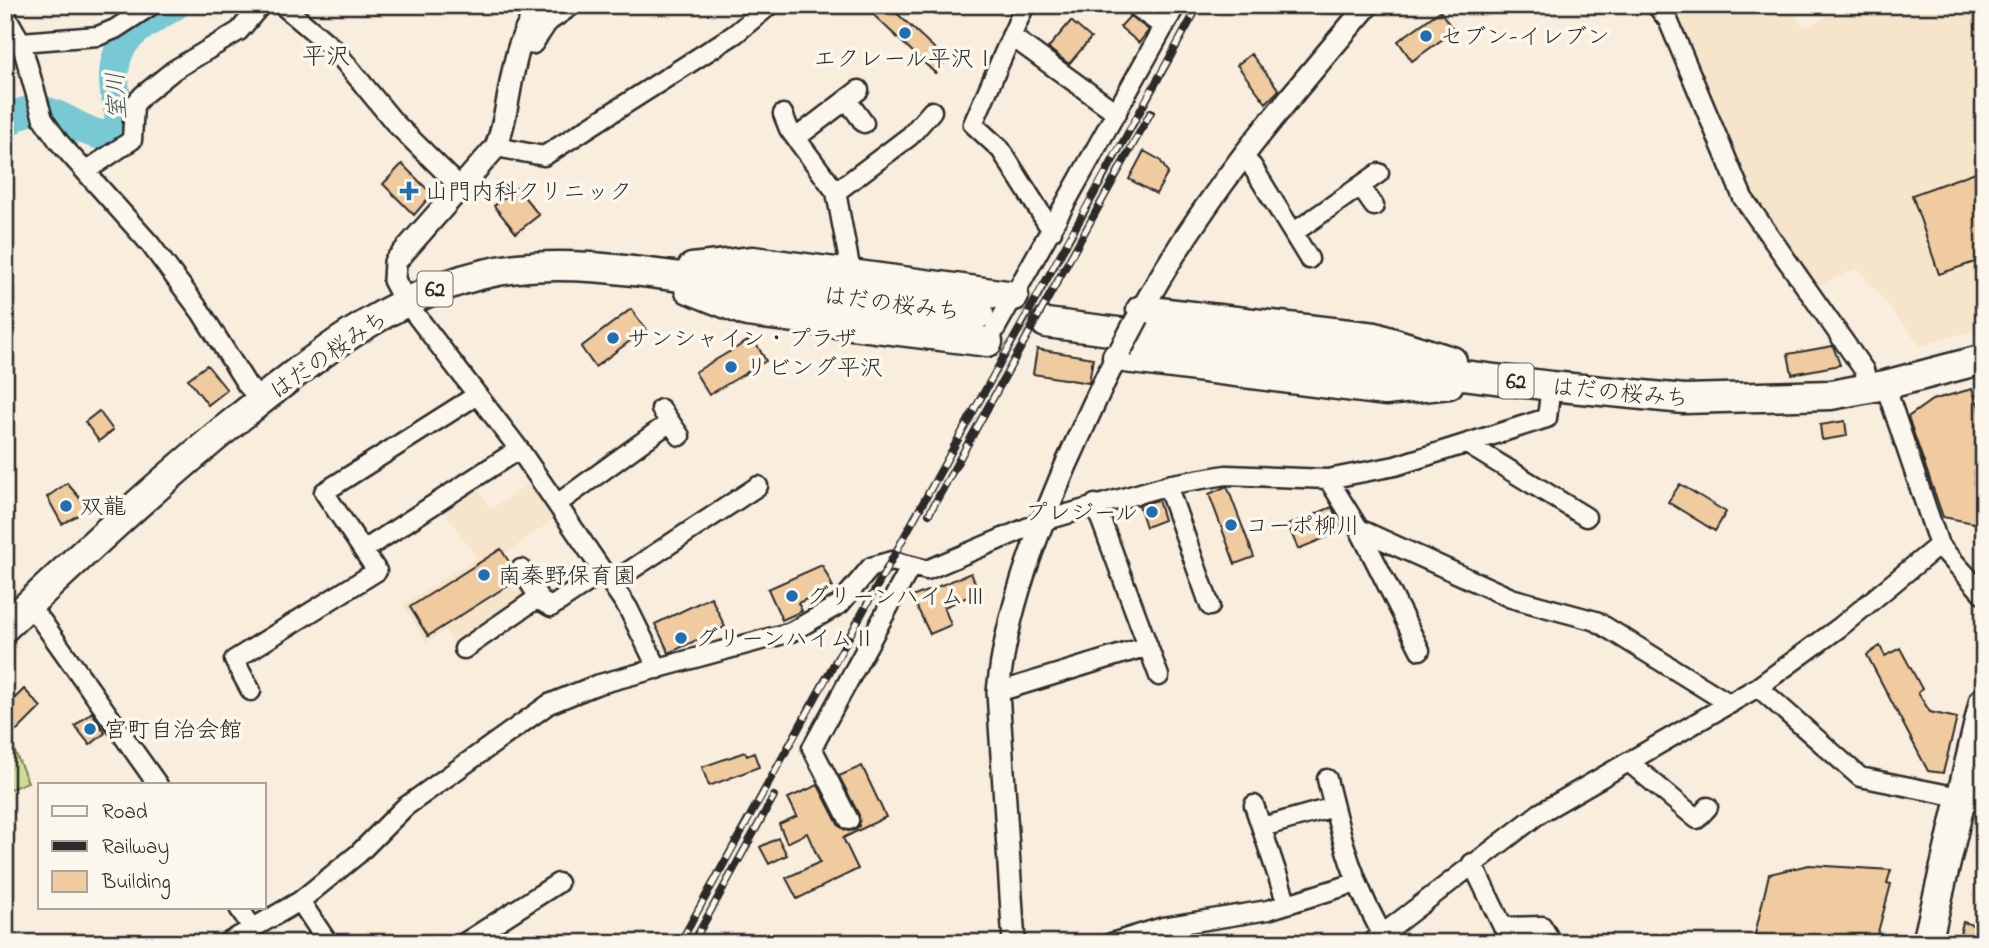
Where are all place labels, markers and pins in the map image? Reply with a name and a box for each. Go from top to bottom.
place label: セブン-イレブン [1440,22,1610,55]
marker: エクレール平沢Ⅰ [897,25,913,41]
marker: セブン-イレブン [1418,28,1434,44]
place label: エクレール平沢Ⅰ [813,44,997,77]
place label: 山門内科クリニック [425,177,632,210]
marker: 山門内科クリニック [399,181,419,201]
place label: サンシャイン・プラザ [627,324,857,357]
marker: サンシャイン・プラザ [605,330,621,346]
place label: リビング平沢 [745,353,883,386]
marker: リビング平沢 [723,359,739,375]
place label: 双龍 [80,492,126,525]
marker: 双龍 [58,498,74,514]
place label: プレジール [1024,498,1138,531]
marker: プレジール [1144,504,1160,520]
place label: コーポ柳川 [1245,511,1360,544]
marker: コーポ柳川 [1223,517,1239,533]
place label: 南秦野保育園 [498,561,636,594]
marker: 南秦野保育園 [476,567,492,583]
place label: グリーンハイムⅢ [806,582,987,615]
marker: グリーンハイムⅢ [784,588,800,604]
place label: グリーンハイムⅡ [695,624,876,657]
marker: グリーンハイムⅡ [673,630,689,646]
place label: 宮町自治会館 [104,715,242,748]
marker: 宮町自治会館 [82,721,98,737]

